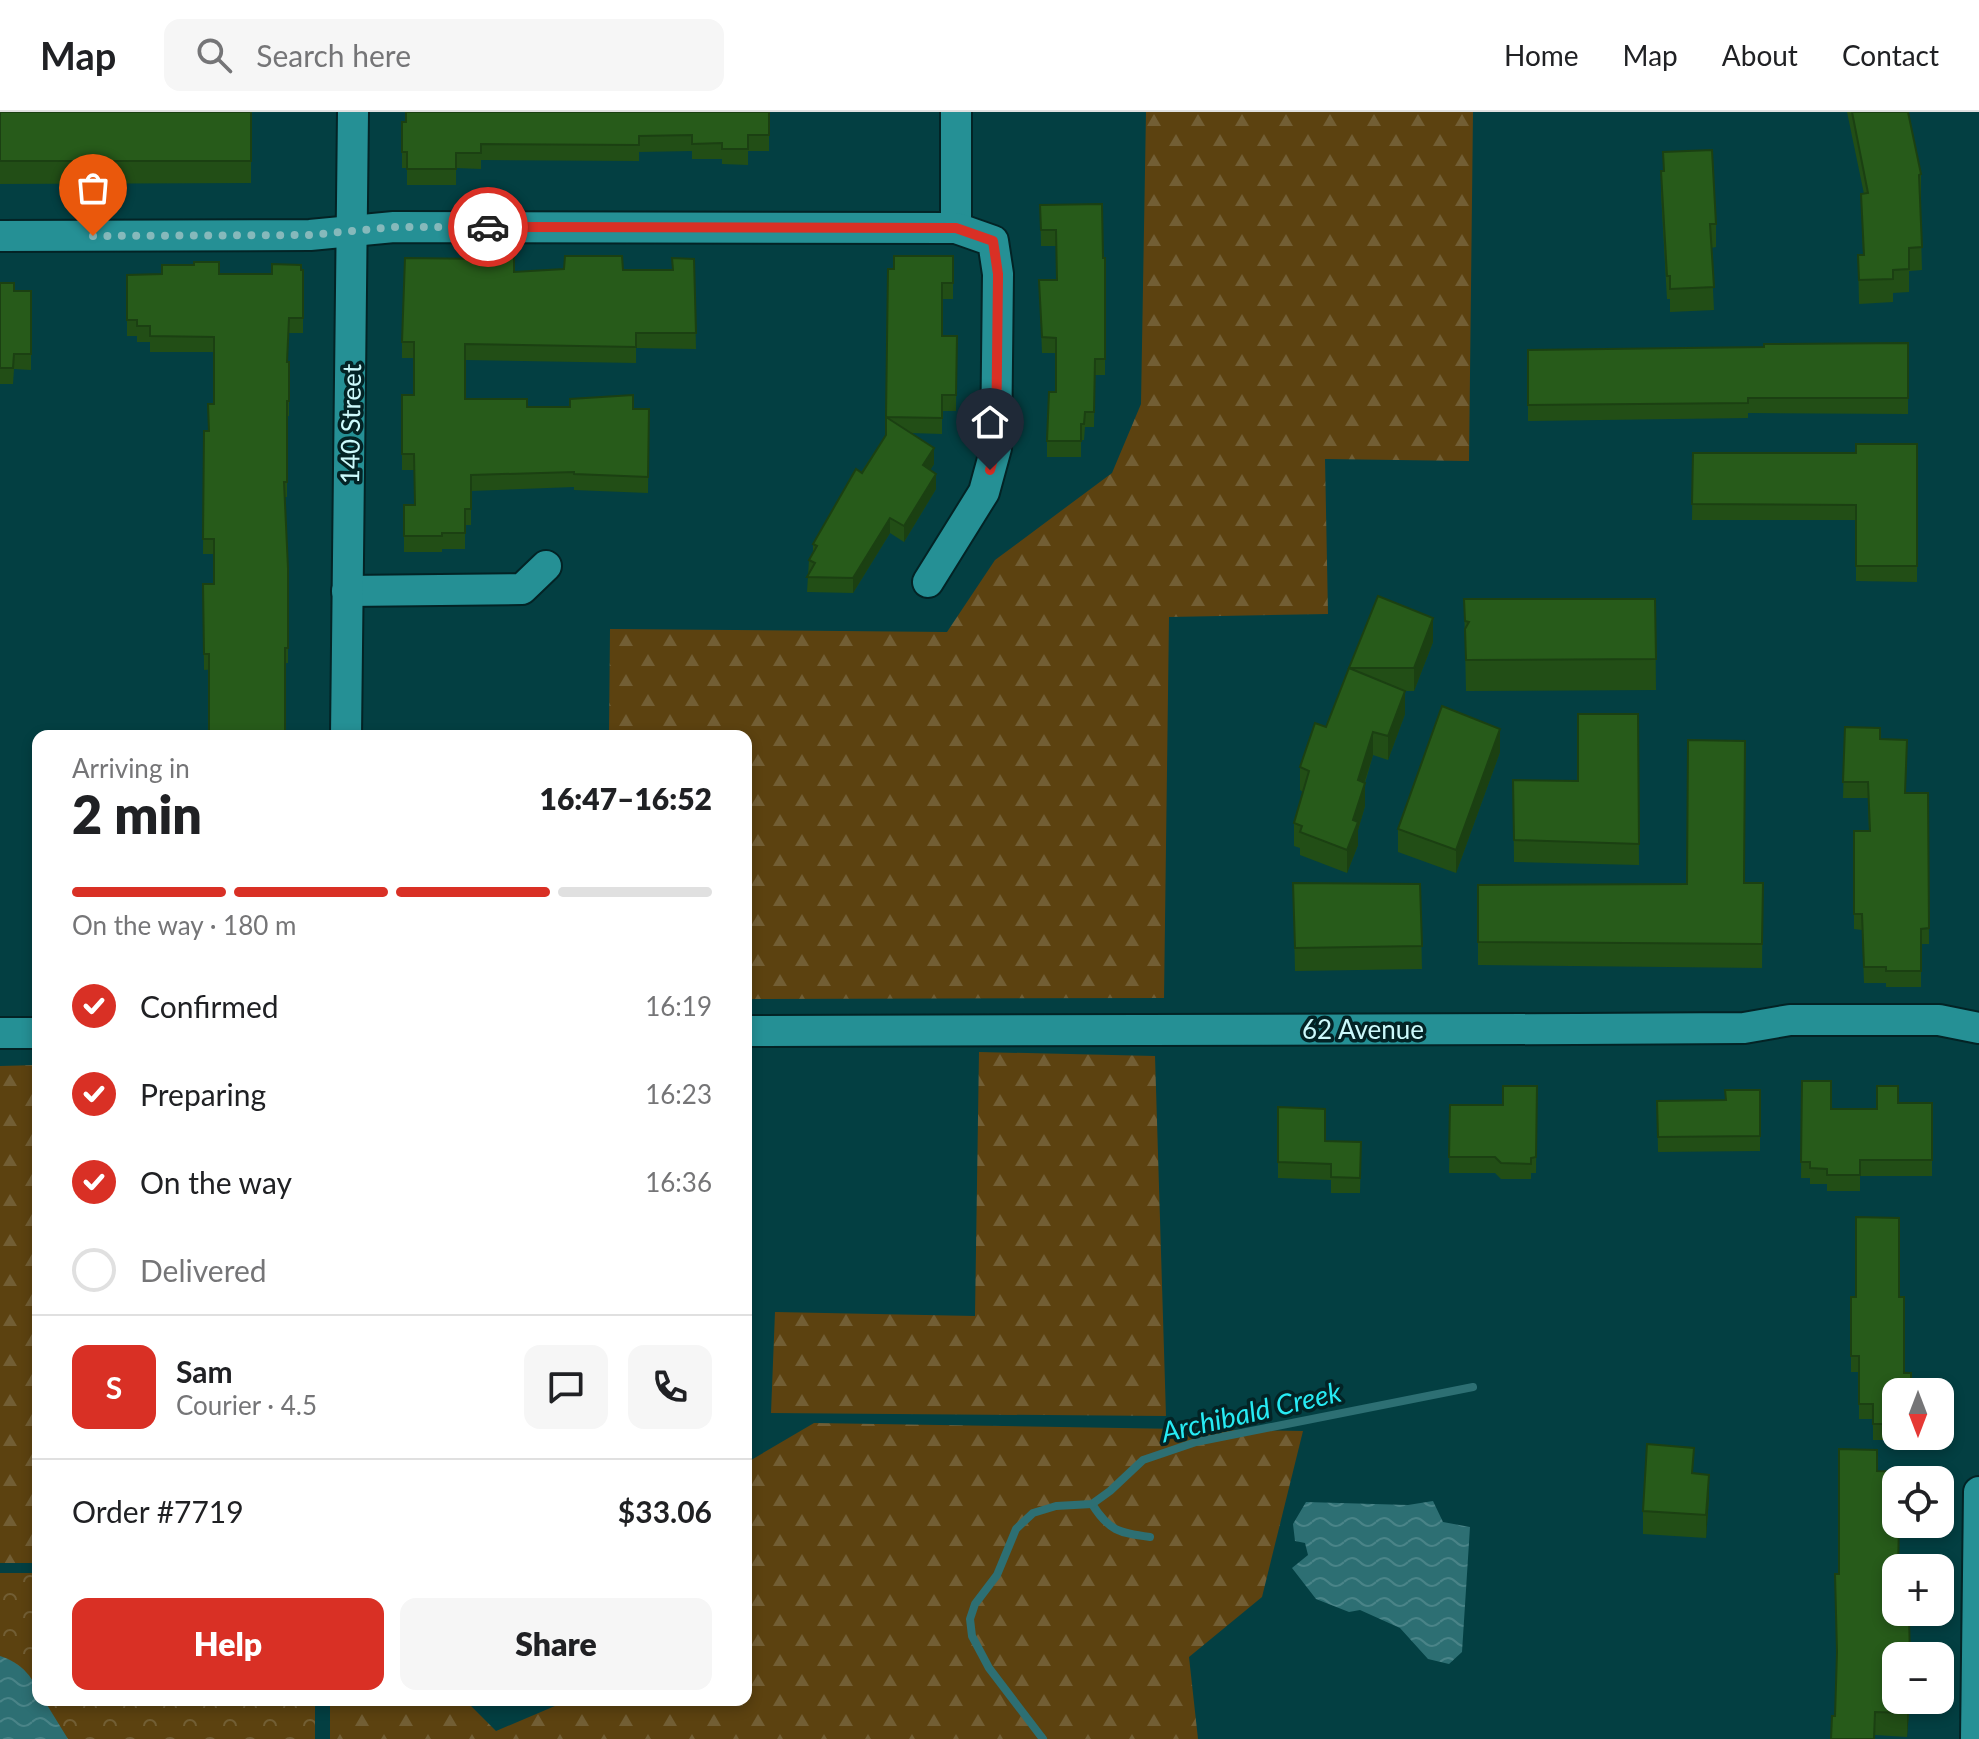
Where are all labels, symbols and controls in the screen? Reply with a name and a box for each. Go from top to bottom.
search box [164,19,724,91]
text: Map [40,32,116,78]
icon: search [192,33,236,77]
text: Search here [256,37,411,73]
text: Home [1504,38,1579,72]
text: Map [1623,38,1678,72]
text: About [1722,38,1798,72]
text: Contact [1842,38,1939,72]
pin [59,154,127,236]
icon: bag [71,166,115,210]
courier [448,187,528,267]
icon: car [466,205,510,249]
street label: 140 Street [333,363,367,484]
pin [956,388,1024,470]
icon: home [968,400,1012,444]
text: Arriving in [72,752,190,784]
text: 16:47–16:52 [539,780,712,816]
text: 2 min [72,783,202,845]
text: On the way · 180 m [72,909,296,941]
icon: check [72,984,116,1028]
text: Confirmed [140,988,279,1024]
text: 16:19 [645,990,712,1022]
street label: 62 Avenue [1302,1013,1424,1045]
icon: check [72,1072,116,1116]
text: Preparing [140,1076,266,1112]
text: 16:23 [645,1078,712,1110]
icon: check [72,1160,116,1204]
text: On the way [140,1164,292,1200]
text: 16:36 [645,1166,712,1198]
text: Delivered [140,1252,267,1288]
button: chat [524,1345,608,1429]
button: phone [628,1345,712,1429]
text: Sam [176,1353,233,1389]
text: S [106,1369,122,1405]
water label: Archibald Creek [1157,1374,1345,1448]
north arrow [1882,1378,1954,1450]
map controls [1882,1378,1954,1714]
text: Courier · 4.5 [176,1389,317,1421]
button: locate [1882,1466,1954,1538]
text: Order #7719 [72,1493,244,1529]
text: $33.06 [618,1493,712,1529]
button: + [1882,1554,1954,1626]
button: Help [72,1598,384,1690]
button: Share [400,1598,712,1690]
button: − [1882,1642,1954,1714]

